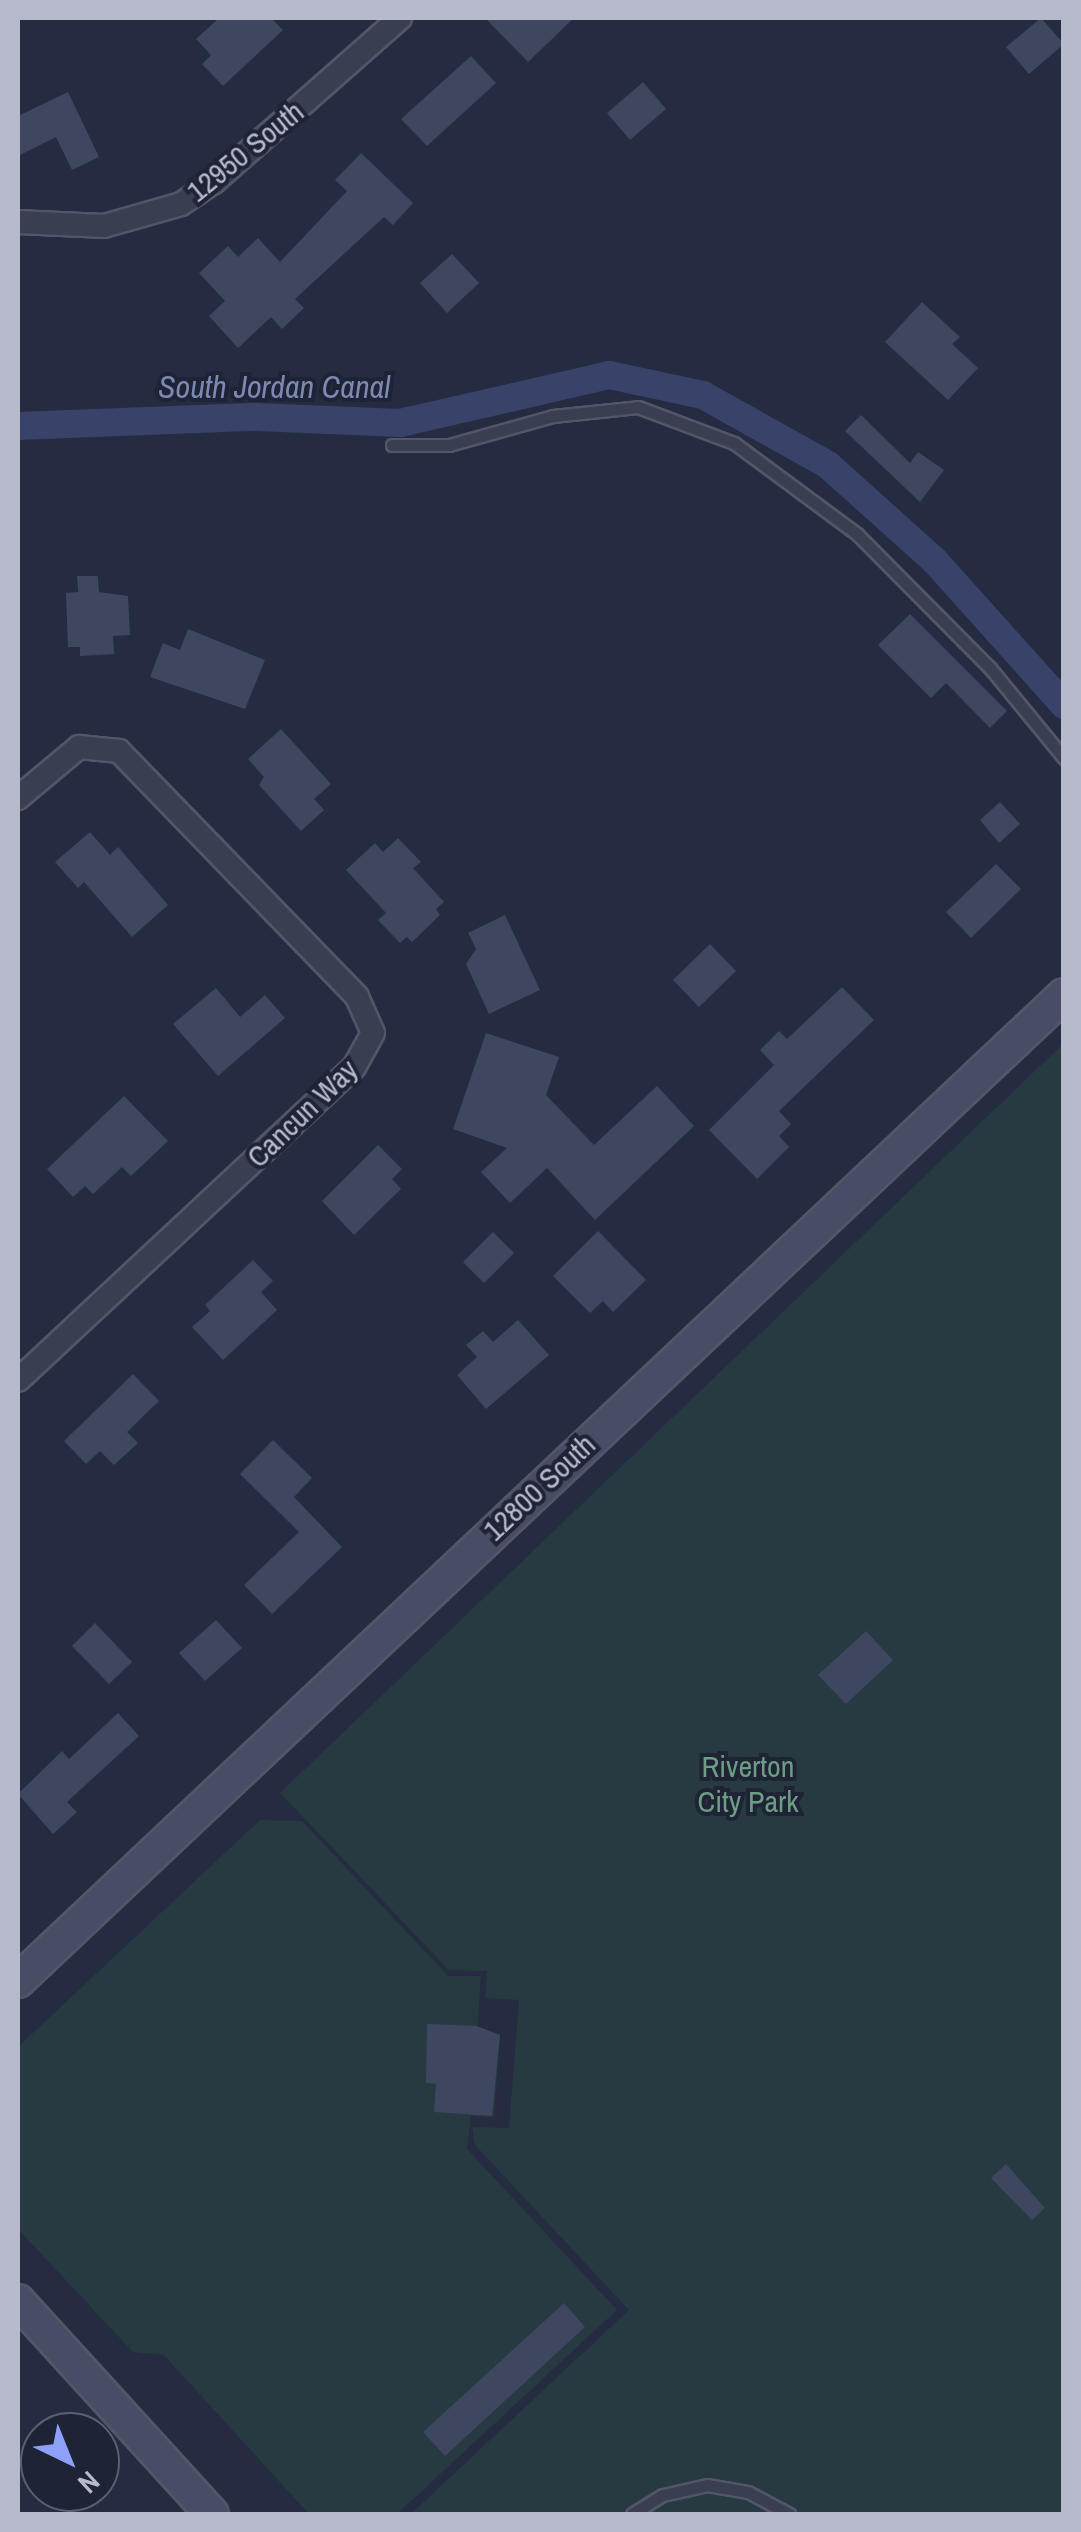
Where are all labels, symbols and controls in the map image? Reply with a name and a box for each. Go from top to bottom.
street label: 12950 South [179,93,311,209]
water label: South Jordan Canal [158,368,390,406]
street label: Cancun Way [239,1051,365,1175]
street label: 12800 South [476,1426,602,1548]
park label: Riverton City Park [697,1748,799,1818]
north arrow [20,2412,120,2512]
text: N [70,2463,108,2502]

